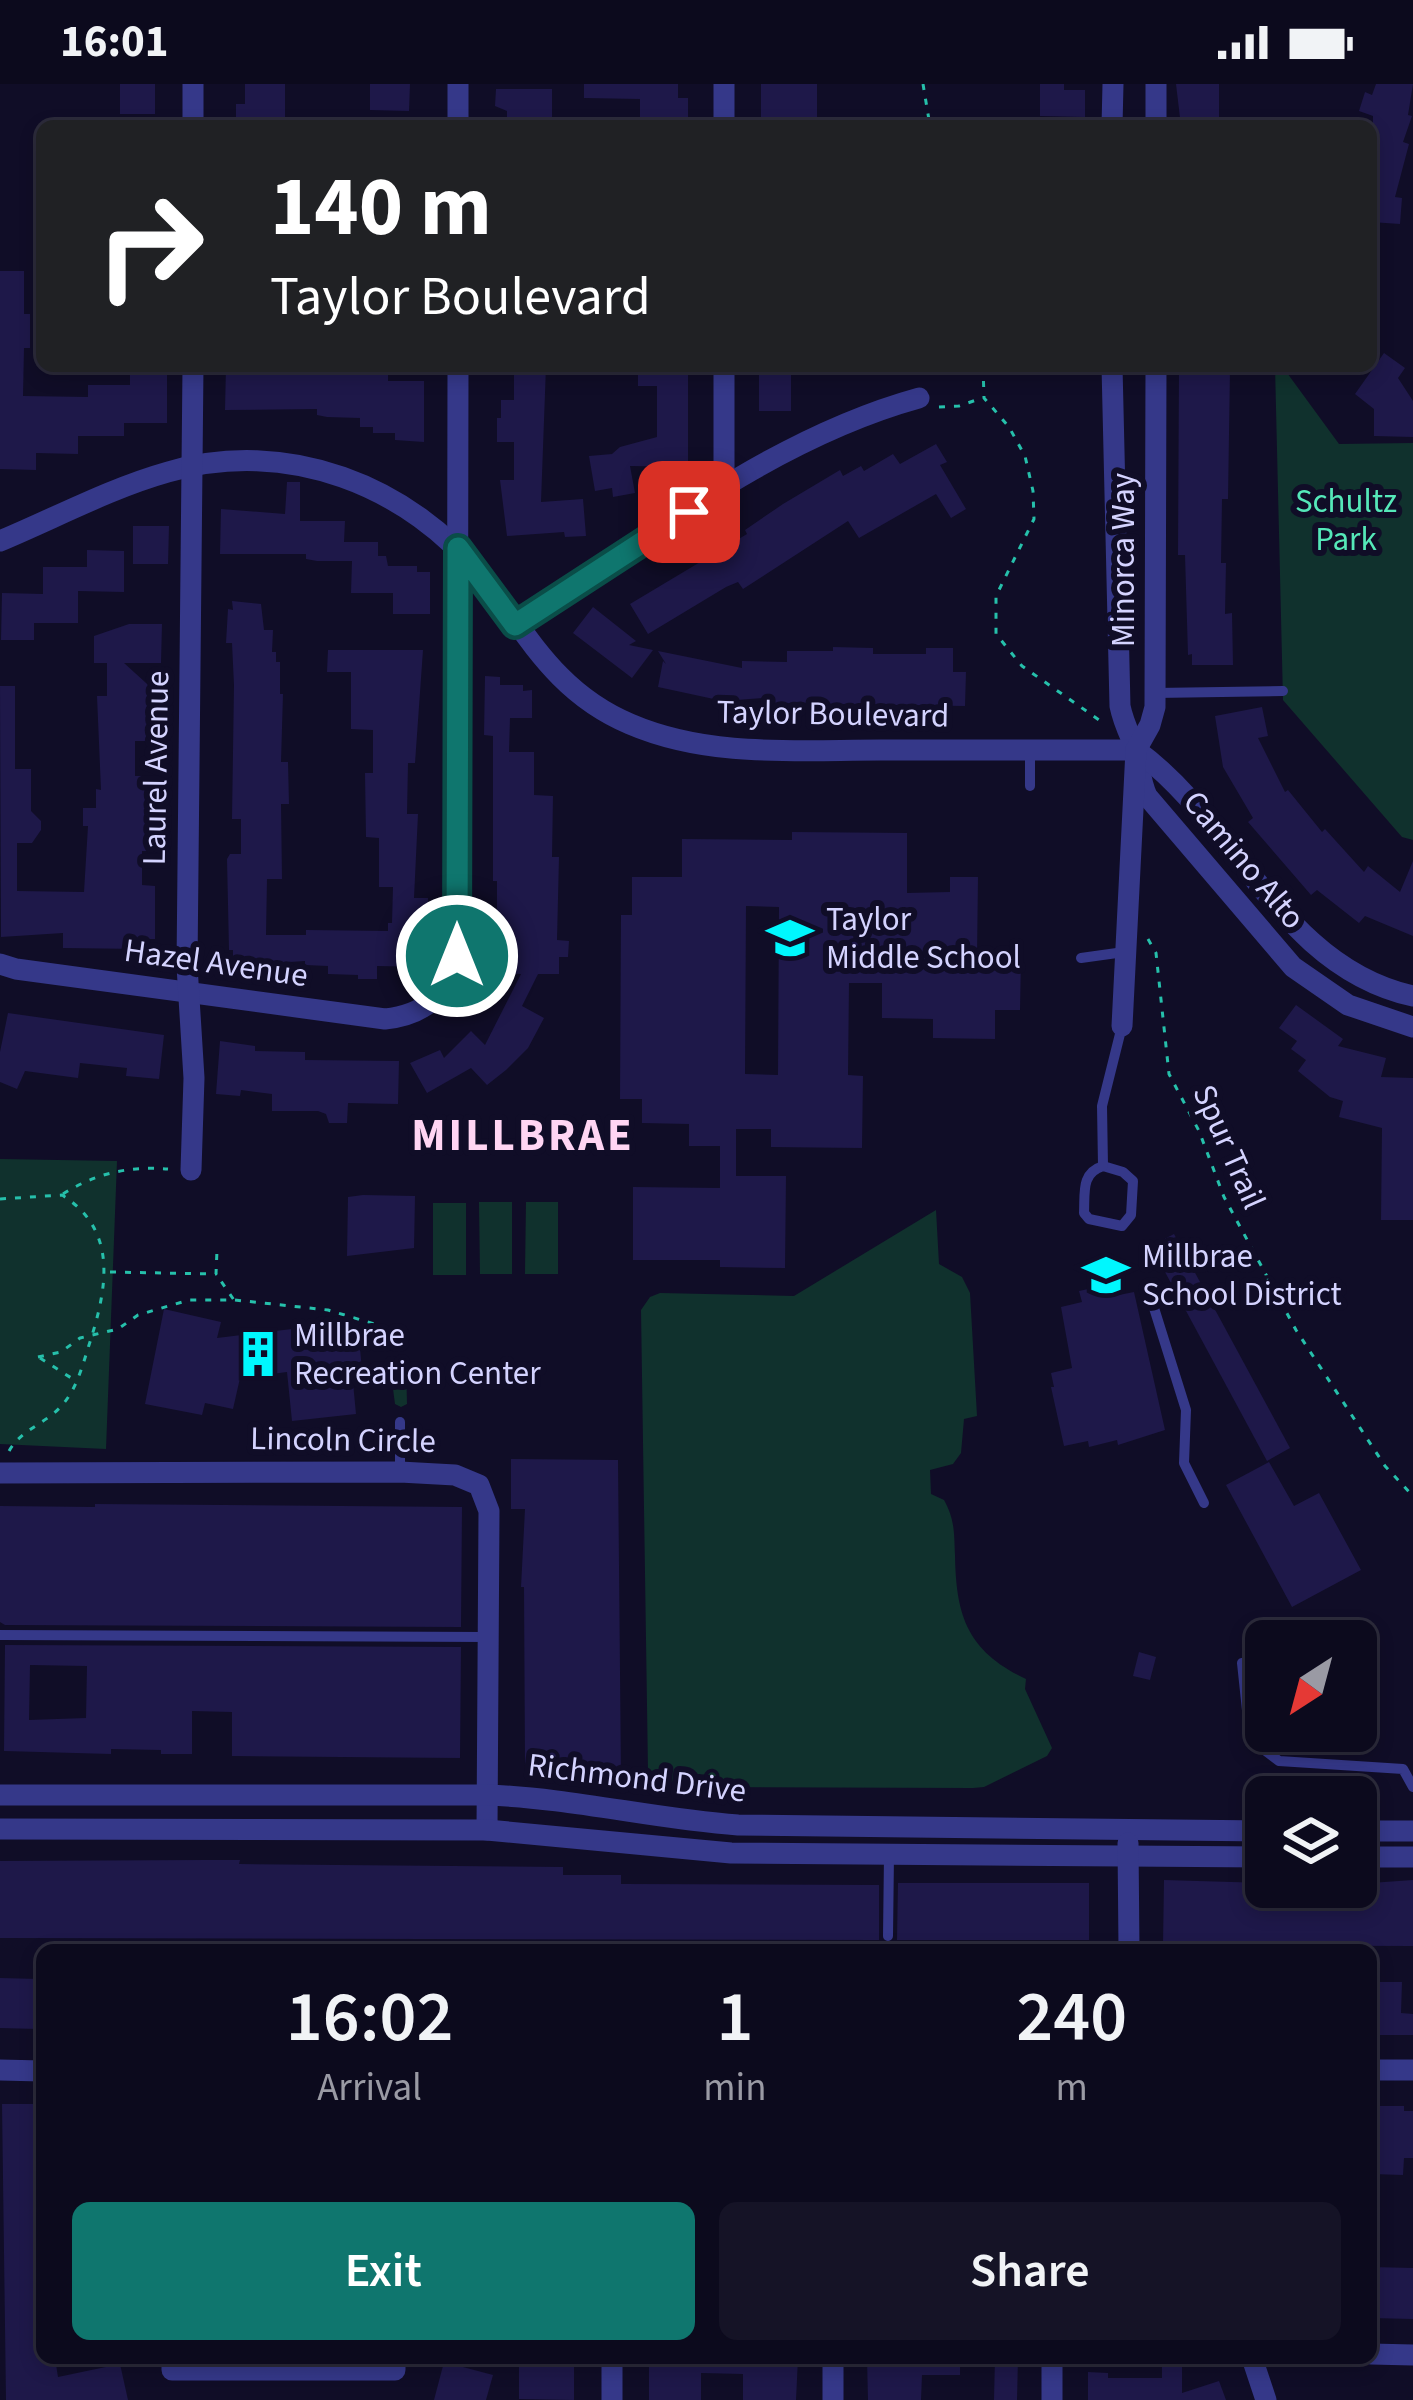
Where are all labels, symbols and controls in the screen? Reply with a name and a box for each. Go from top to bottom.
text: 16:01 [60,10,169,74]
text: 140 m [270,148,492,268]
icon: right [72,168,228,324]
text: Taylor Boulevard [270,259,651,336]
pin [638,461,740,563]
street label: Minorca Way [1100,472,1147,647]
park label: Schultz Park [1295,478,1397,563]
icon: arrive [656,479,722,545]
street label: Laurel Avenue [131,670,181,866]
street label: Taylor Boulevard [716,688,950,740]
street label: Camino Alto [1172,780,1316,940]
position arrow [394,893,520,1019]
place label: Taylor Middle School [826,896,1021,981]
school or university icon: Taylor Middle School [765,913,815,963]
street label: Hazel Avenue [121,927,311,999]
street label: Spur Trail [1181,1077,1277,1217]
district label: MILLBRAE [411,1104,635,1168]
place label: Millbrae School District [1142,1233,1342,1318]
school or university icon: Millbrae School District [1081,1250,1131,1300]
place label: Millbrae Recreation Center [294,1312,541,1397]
building icon: Millbrae Recreation Center [233,1329,283,1379]
street label: Lincoln Circle [250,1415,436,1465]
north arrow [1245,1620,1377,1752]
map controls [1245,1620,1377,1908]
street label: Richmond Drive [525,1741,749,1815]
button: layers [1245,1776,1377,1908]
text: 16:02 [286,1966,453,2069]
text: 1 [716,1966,753,2069]
text: 240 [1016,1966,1127,2069]
text: Arrival [317,2060,422,2116]
text: min [703,2060,767,2116]
text: m [1056,2060,1088,2116]
button: Exit [72,2202,695,2340]
button: Share [719,2202,1341,2340]

